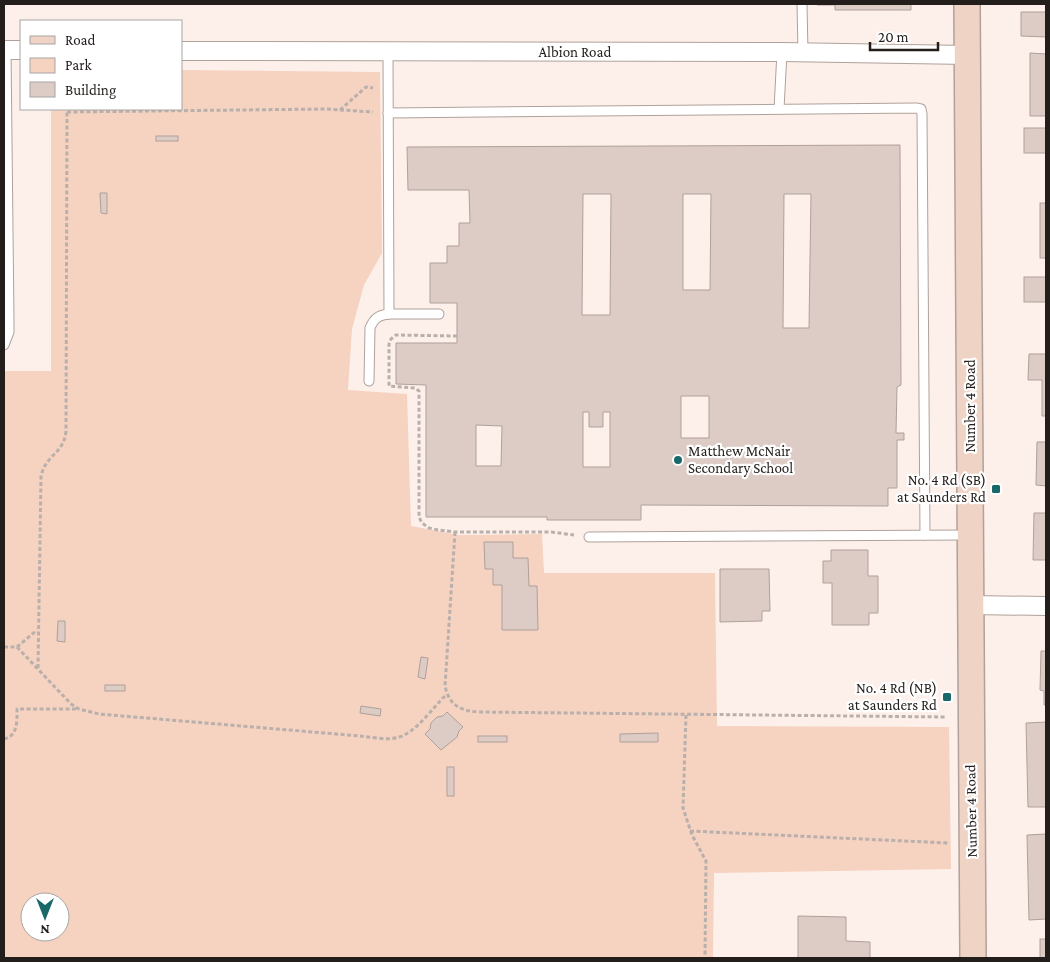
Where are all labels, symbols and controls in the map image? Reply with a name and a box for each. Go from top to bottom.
legend [20,20,182,110]
scale bar [870,20,938,52]
text: 20 m [878,29,909,45]
text: Road [65,32,96,48]
street label: Albion Road [539,44,612,60]
text: Park [65,57,92,73]
text: Building [65,82,116,99]
street label: Number 4 Road [962,359,978,453]
place label: Matthew McNair Secondary School [688,443,793,477]
marker: Matthew McNair Secondary School [672,454,684,466]
place label: No. 4 Rd (SB) at Saunders Rd [897,472,986,505]
marker: No. 4 Rd (SB) at Saunders Rd [990,483,1002,495]
place label: No. 4 Rd (NB) at Saunders Rd [848,680,937,713]
marker: No. 4 Rd (NB) at Saunders Rd [941,691,953,703]
street label: Number 4 Road [962,764,980,858]
north arrow [20,892,70,942]
text: N [40,922,50,938]

